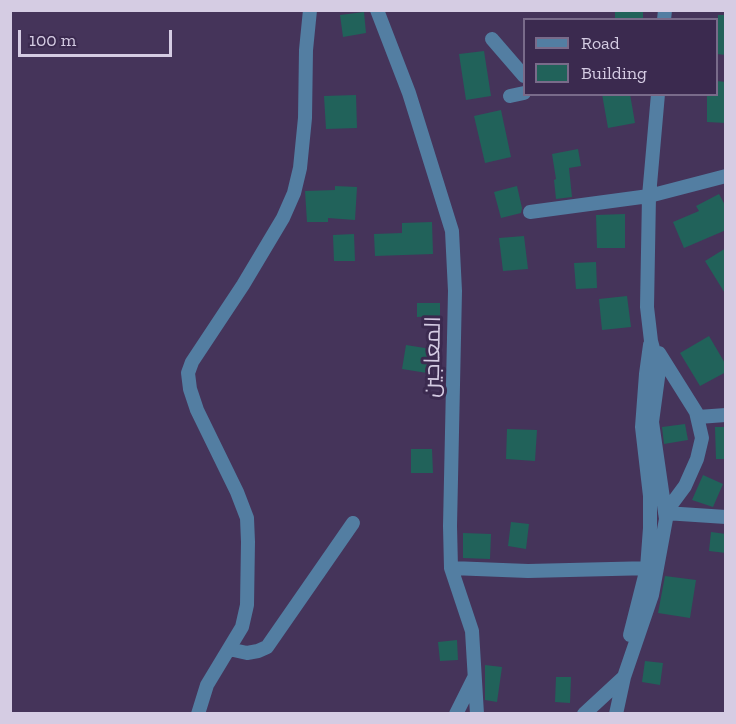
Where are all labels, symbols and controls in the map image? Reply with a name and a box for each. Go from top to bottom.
scale bar [21,18,176,56]
legend [523,18,718,96]
text: 100 m [29,29,76,51]
text: Road [581,32,620,54]
text: Building [581,62,647,84]
street label: المعاجين [419,316,447,398]

